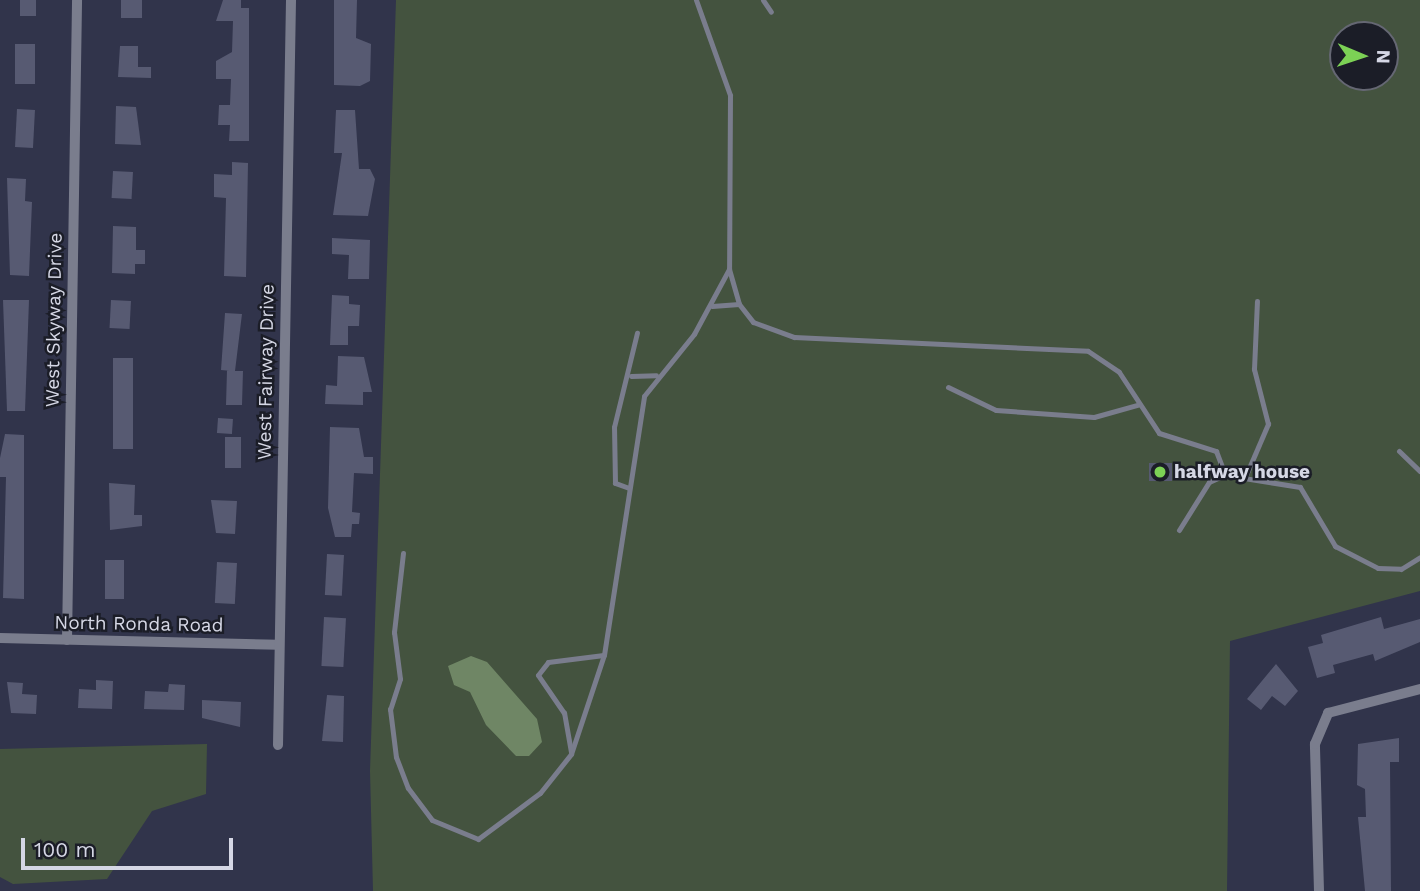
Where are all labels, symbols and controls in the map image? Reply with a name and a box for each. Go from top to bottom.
north arrow [1329,21,1399,91]
text: N [1372,49,1395,64]
street label: West Skyway Drive [41,232,67,408]
street label: West Fairway Drive [253,284,279,460]
place label: halfway house [1174,461,1310,483]
marker: halfway house [1152,464,1168,480]
street label: North Ronda Road [54,611,224,637]
scale bar [24,824,236,868]
text: 100 m [34,837,96,862]

